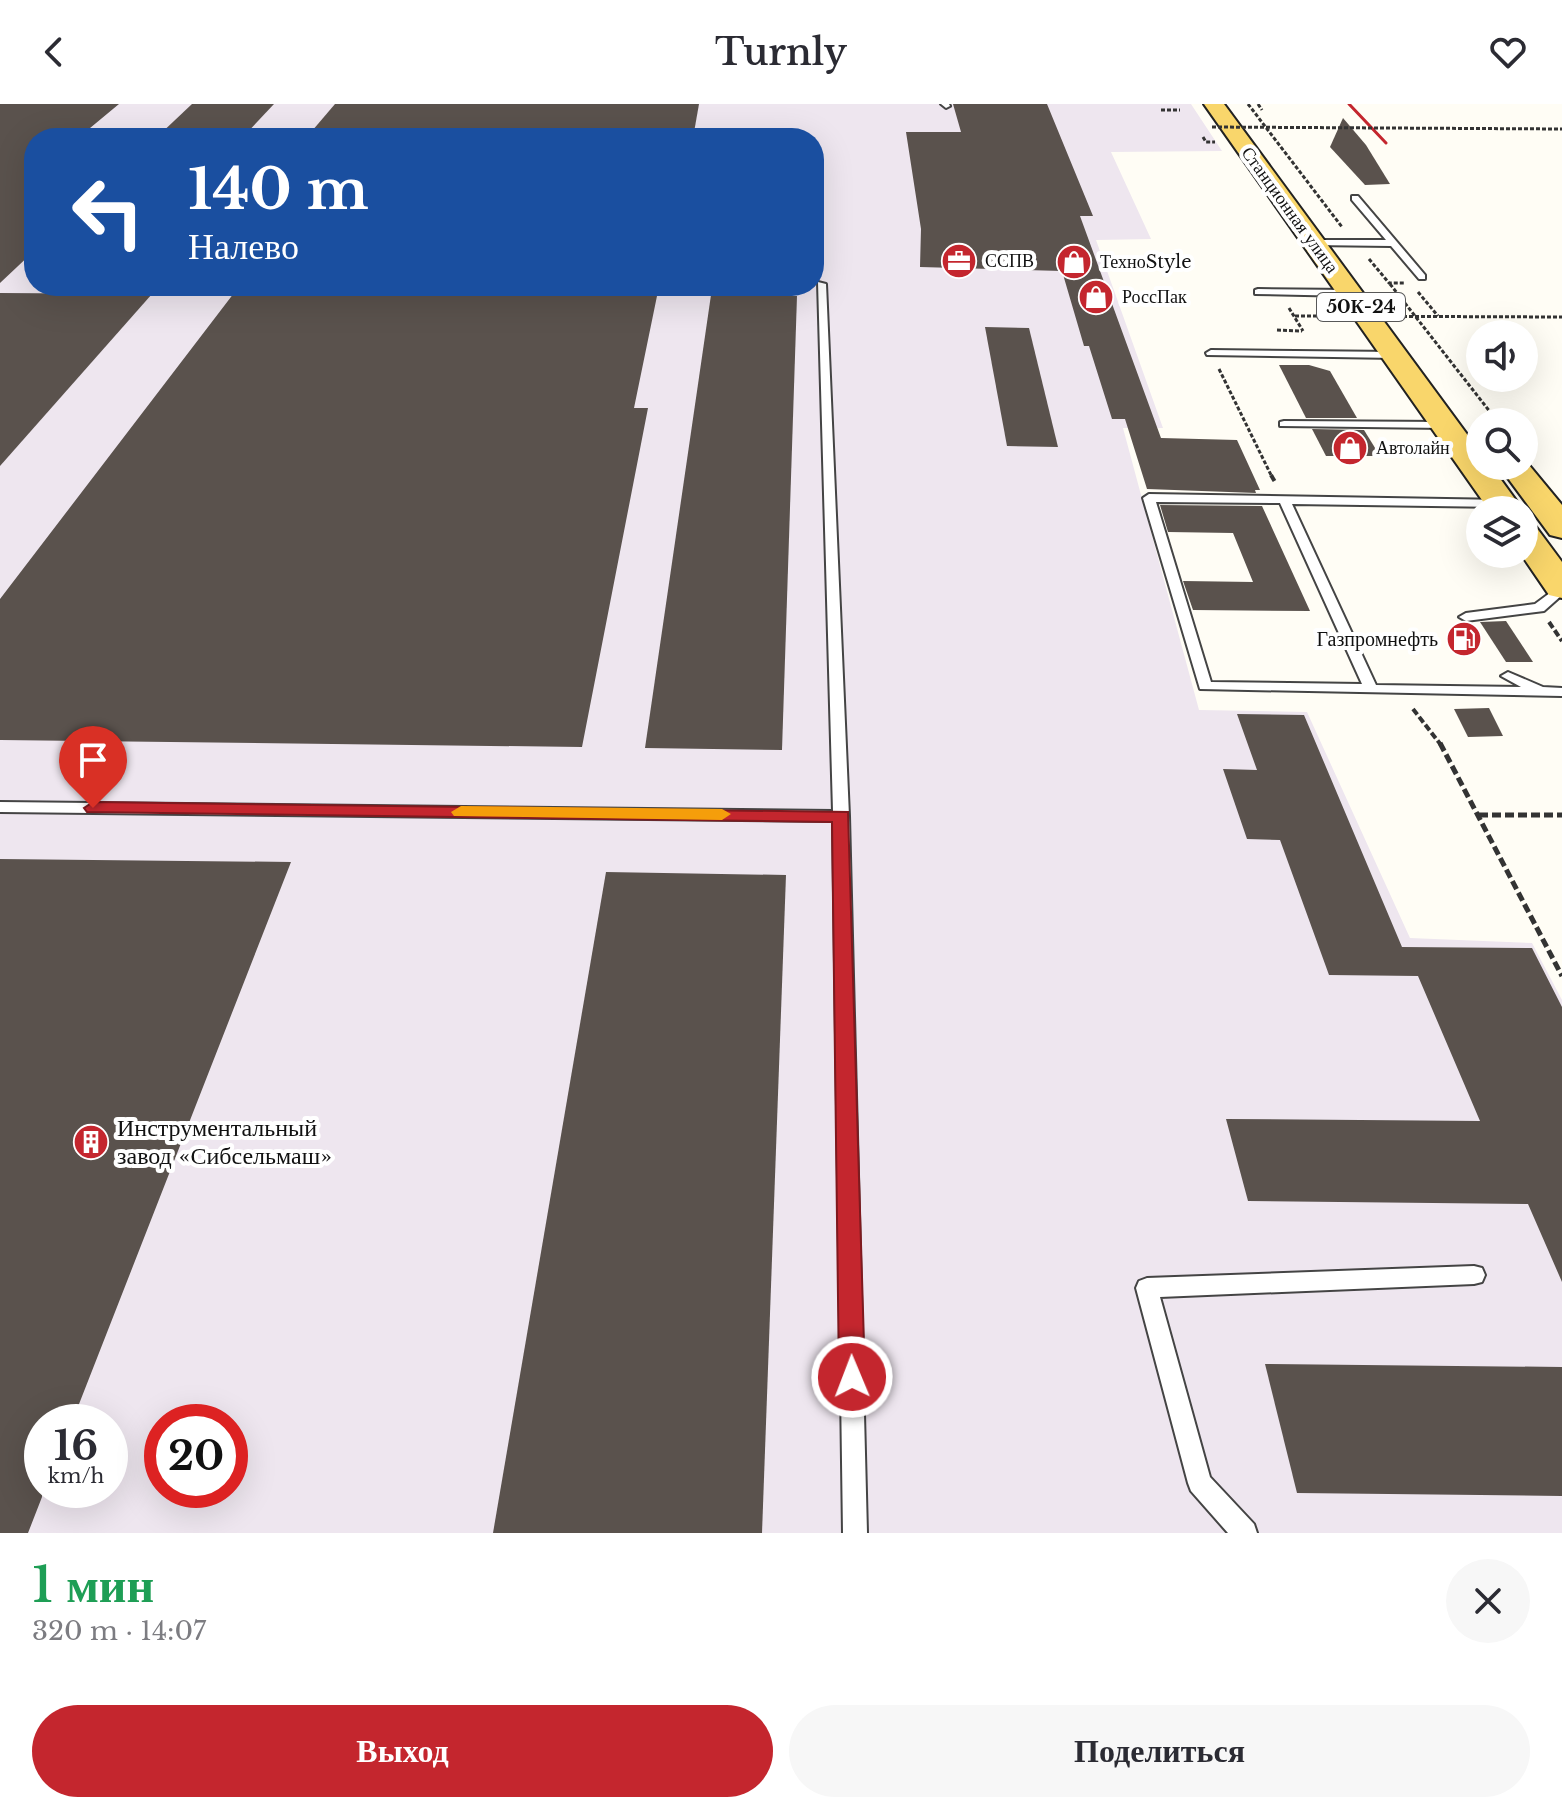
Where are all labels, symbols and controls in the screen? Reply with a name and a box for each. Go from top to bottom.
icon: back [32,30,76,74]
text: Turnly [715,30,847,75]
icon: heart [1486,30,1530,74]
street label: Станционная улица [1237,142,1343,278]
text: 140 m [188,155,369,224]
icon: left [56,160,160,264]
text: Налево [188,224,299,269]
office icon: ССПВ [940,242,978,280]
shop icon: ТехноStyle [1055,243,1093,281]
place label: ССПВ [985,250,1034,272]
place label: ТехноStyle [1100,251,1192,273]
shop icon: РоссПак [1077,278,1115,316]
place label: РоссПак [1122,286,1187,308]
road number: 50К-24 [1317,293,1405,321]
map controls [1466,320,1538,568]
button: sound [1466,320,1538,392]
button: search [1466,408,1538,480]
shop icon: Автолайн [1331,429,1369,467]
place label: Автолайн [1376,437,1450,459]
button: layers [1466,496,1538,568]
fuel station icon: Газпромнефть [1445,620,1483,658]
place label: Газпромнефть [1317,627,1438,651]
pin [59,726,127,808]
icon: arrive [71,738,115,782]
place label: Инструментальный завод «Сибсельмаш» [117,1113,332,1170]
building icon: Инструментальный завод «Сибсельмаш» [72,1123,110,1161]
position arrow [810,1335,894,1419]
speed limit sign: 20 [144,1404,248,1508]
text: 16 [54,1421,98,1471]
text: km/h [48,1464,104,1488]
text: 1 мин [32,1555,154,1615]
button: close [1446,1559,1530,1643]
text: 320 m · 14:07 [32,1615,206,1647]
button: Выход [32,1705,773,1797]
button: Поделиться [789,1705,1530,1797]

